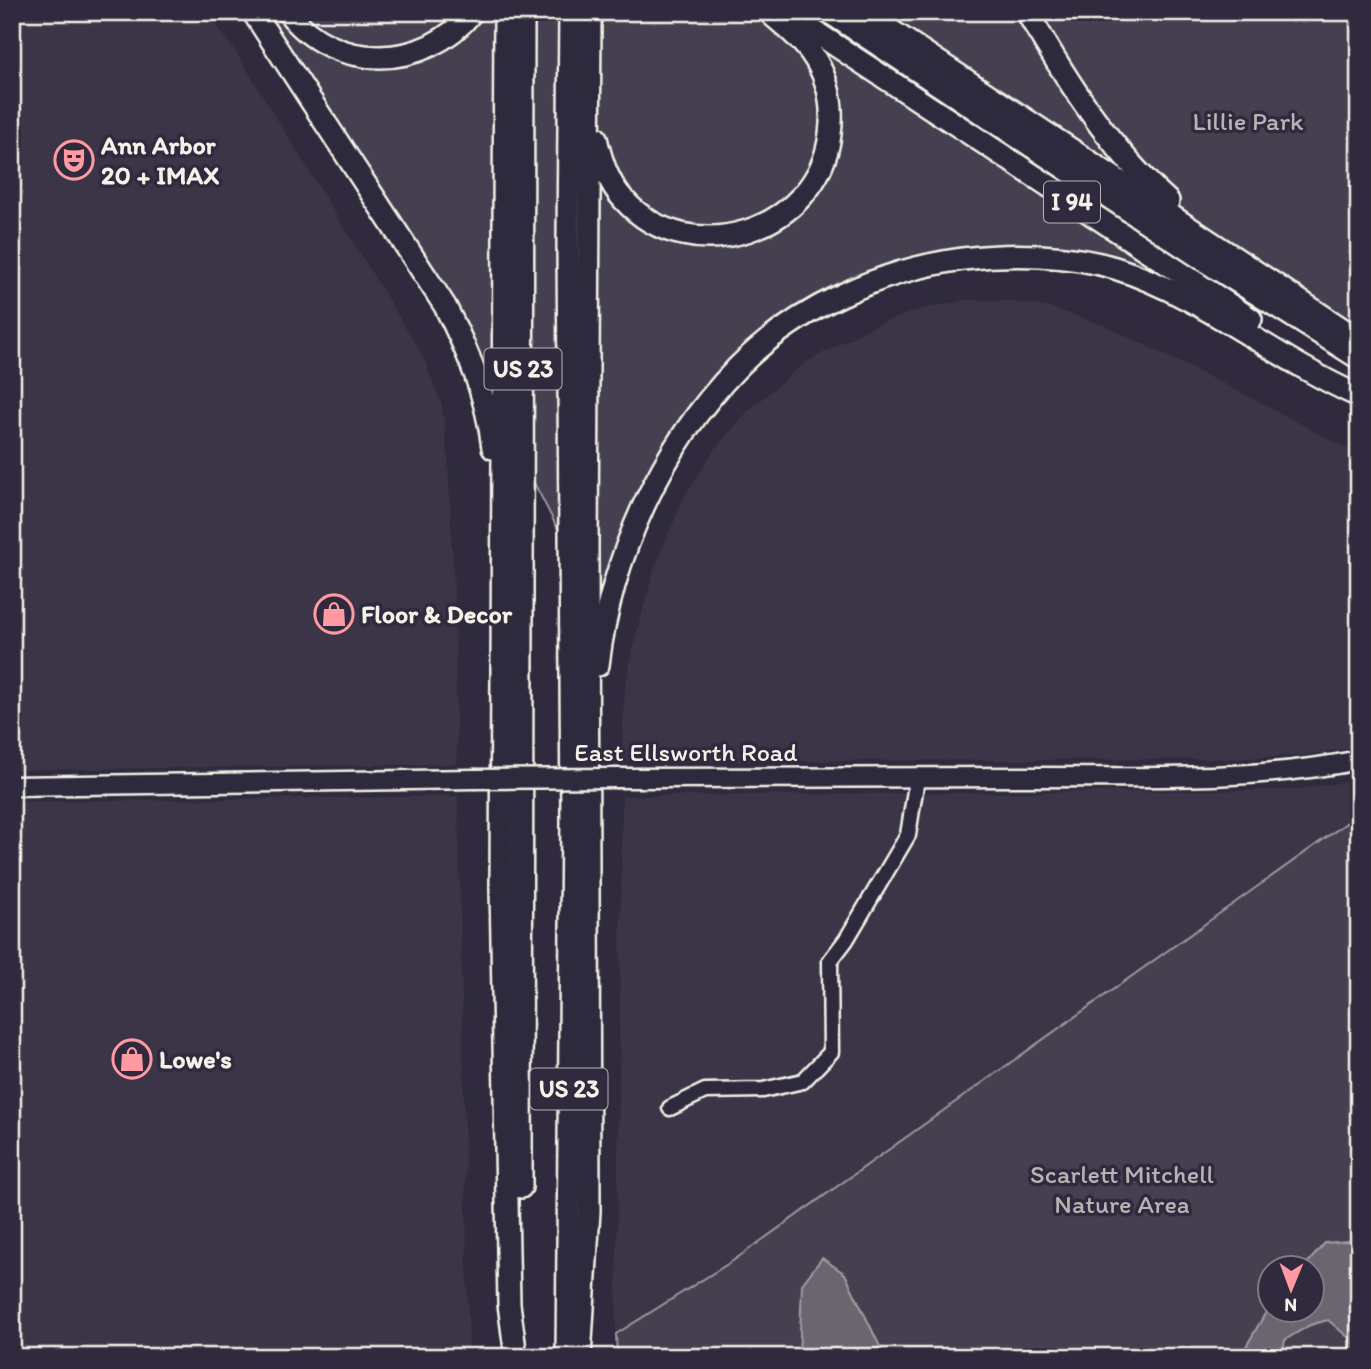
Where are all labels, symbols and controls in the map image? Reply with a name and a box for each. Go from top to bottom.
park label: Lillie Park [1193,105,1304,137]
place label: Ann Arbor 20 + IMAX [100,129,219,191]
theatre icon: Ann Arbor 20 + IMAX [53,139,95,181]
road number: I 94 [1044,182,1100,222]
road number: US 23 [484,348,562,390]
shop icon: Floor & Decor [313,593,355,635]
place label: Floor & Decor [361,598,513,630]
street label: East Ellsworth Road [574,736,798,768]
shop icon: Lowe's [111,1038,153,1080]
place label: Lowe's [159,1043,232,1075]
road number: US 23 [530,1069,608,1110]
park label: Scarlett Mitchell Nature Area [1030,1158,1214,1220]
north arrow [1256,1254,1326,1324]
text: N [1284,1294,1297,1317]

